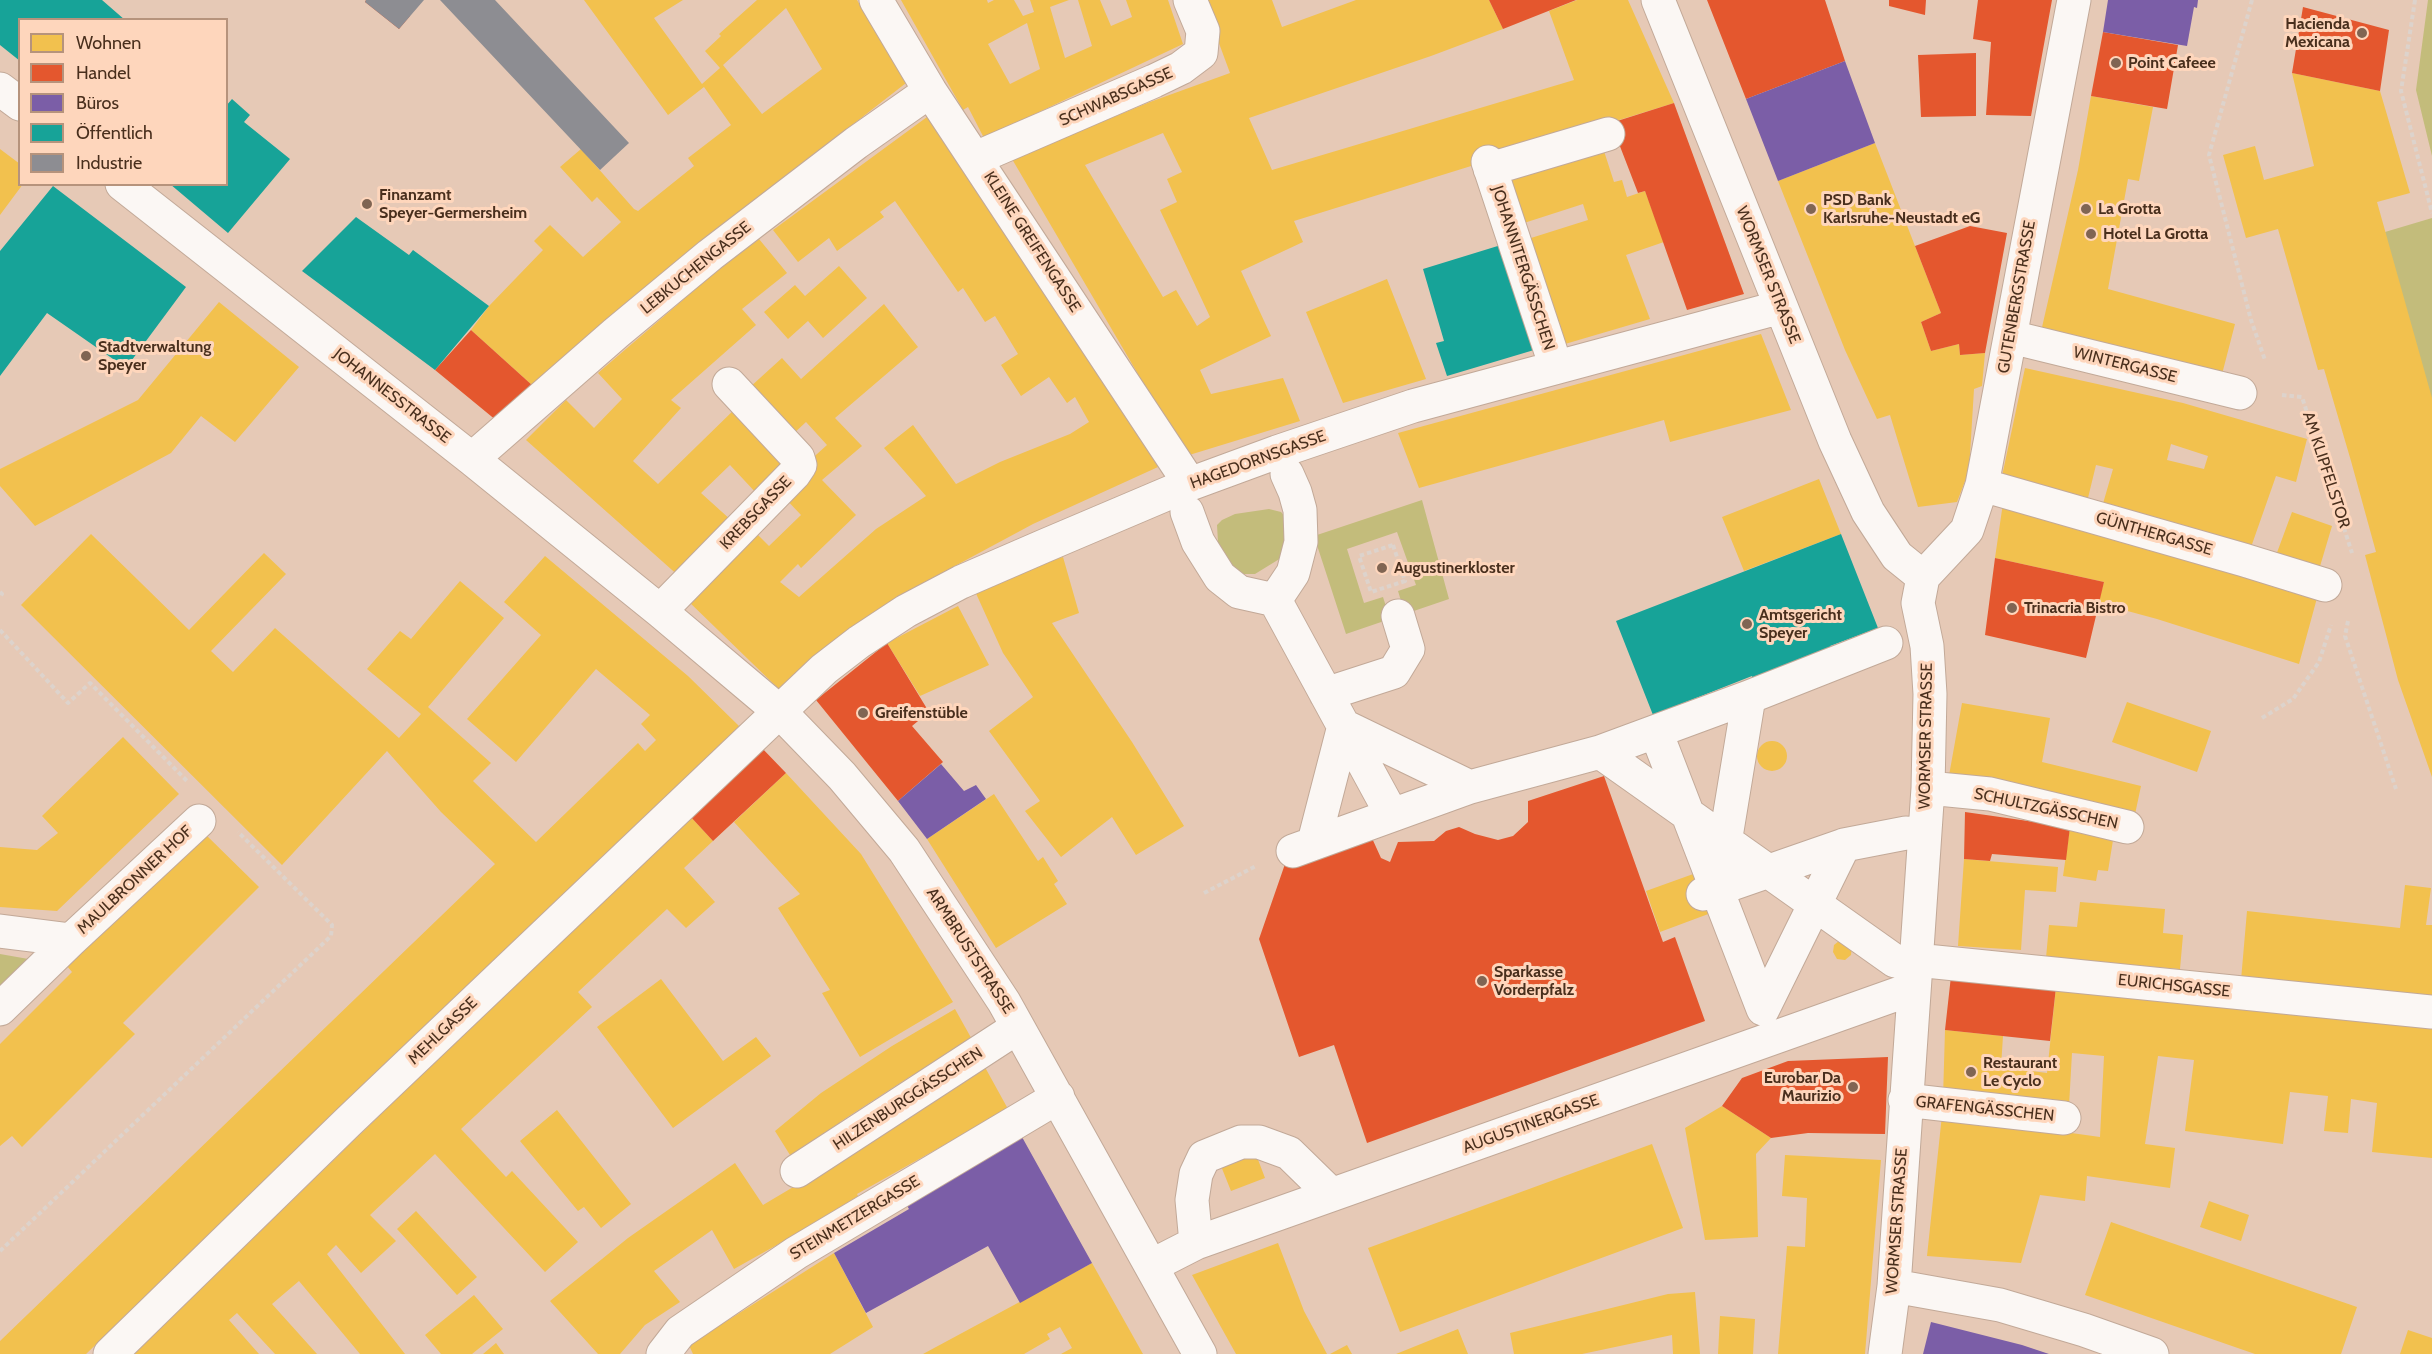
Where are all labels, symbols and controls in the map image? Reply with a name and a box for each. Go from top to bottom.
place label: Hacienda Mexicana [2285,14,2350,52]
legend [18,18,228,186]
marker: Hacienda Mexicana [2355,26,2369,40]
text: Wohnen [76,32,141,54]
place label: Point Cafeee [2128,53,2216,73]
marker: Point Cafeee [2109,56,2123,70]
text: Handel [76,62,131,84]
street label: SCHWABSGASSE [1056,63,1176,131]
text: Büros [76,92,119,114]
text: Öffentlich [76,122,153,144]
text: Industrie [76,152,142,174]
street label: KLEINE GREIFENGASSE [979,168,1085,316]
street label: JOHANNITERGÄSSCHEN [1487,183,1559,353]
place label: Finanzamt Speyer-Germersheim [379,185,527,223]
place label: PSD Bank Karlsruhe-Neustadt eG [1823,190,1980,228]
marker: Finanzamt Speyer-Germersheim [360,197,374,211]
place label: La Grotta [2098,199,2161,219]
marker: PSD Bank Karlsruhe-Neustadt eG [1804,202,1818,216]
marker: La Grotta [2079,202,2093,216]
street label: WORMSER STRASSE [1732,204,1804,346]
street label: LEBKUCHENGASSE [637,218,755,318]
street label: GUTENBERGSTRASSE [1994,219,2040,375]
place label: Hotel La Grotta [2103,224,2208,244]
marker: Hotel La Grotta [2084,227,2098,241]
place label: Stadtverwaltung Speyer [98,337,211,375]
street label: WINTERGASSE [2071,343,2179,387]
street label: JOHANNESSTRASSE [330,344,454,448]
marker: Stadtverwaltung Speyer [79,349,93,363]
street label: AM KLIPFELSTOR [2298,409,2354,531]
street label: HAGEDORNSGASSE [1188,427,1328,493]
street label: KREBSGASSE [716,472,796,554]
street label: GÜNTHERGASSE [2094,508,2214,560]
place label: Augustinerkloster [1394,558,1515,578]
marker: Augustinerkloster [1375,561,1389,575]
place label: Trinacria Bistro [2024,598,2126,618]
marker: Trinacria Bistro [2005,601,2019,615]
place label: Amtsgericht Speyer [1759,605,1842,643]
marker: Amtsgericht Speyer [1740,617,1754,631]
street label: WORMSER STRASSE [1915,663,1937,809]
place label: Greifenstüble [875,703,968,723]
marker: Greifenstüble [856,706,870,720]
street label: SCHULTZGÄSSCHEN [1972,784,2120,834]
street label: MAULBRONNER HOF [73,822,197,938]
street label: ARMBRUSTSTRASSE [922,885,1018,1017]
place label: Sparkasse Vorderpfalz [1494,962,1574,1000]
street label: EURICHSGASSE [2117,971,2231,1001]
marker: Sparkasse Vorderpfalz [1475,974,1489,988]
street label: MEHLGASSE [404,993,482,1069]
street label: HILZENBURGGÄSSCHEN [830,1043,986,1155]
place label: Restaurant Le Cyclo [1983,1053,2057,1091]
marker: Restaurant Le Cyclo [1964,1065,1978,1079]
place label: Eurobar Da Maurizio [1764,1068,1841,1106]
marker: Eurobar Da Maurizio [1846,1080,1860,1094]
street label: AUGUSTINERGASSE [1460,1090,1602,1158]
street label: GRAFENGÄSSCHEN [1915,1092,2055,1126]
street label: WORMSER STRASSE [1882,1147,1912,1295]
street label: STEINMETZERGASSE [787,1172,923,1264]

